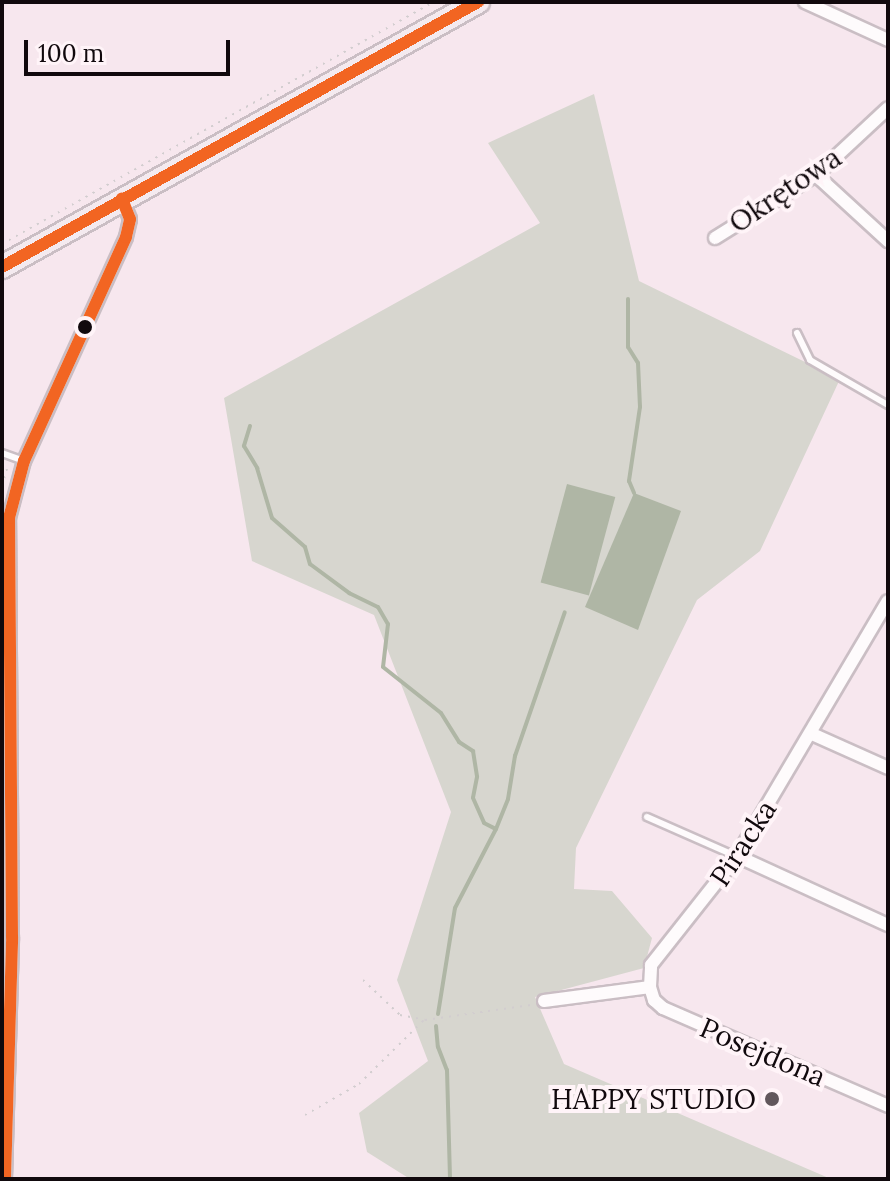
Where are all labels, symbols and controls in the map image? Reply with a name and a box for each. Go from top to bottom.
scale bar [28,24,234,74]
text: 100 m [38,38,104,69]
street label: Okrętowa [723,140,847,240]
unlabelled marker [77,319,93,335]
street label: Piracka [703,794,783,892]
street label: Posejdona [695,1011,831,1093]
place label: HAPPY STUDIO [551,1082,756,1116]
marker: HAPPY STUDIO [763,1090,781,1108]

